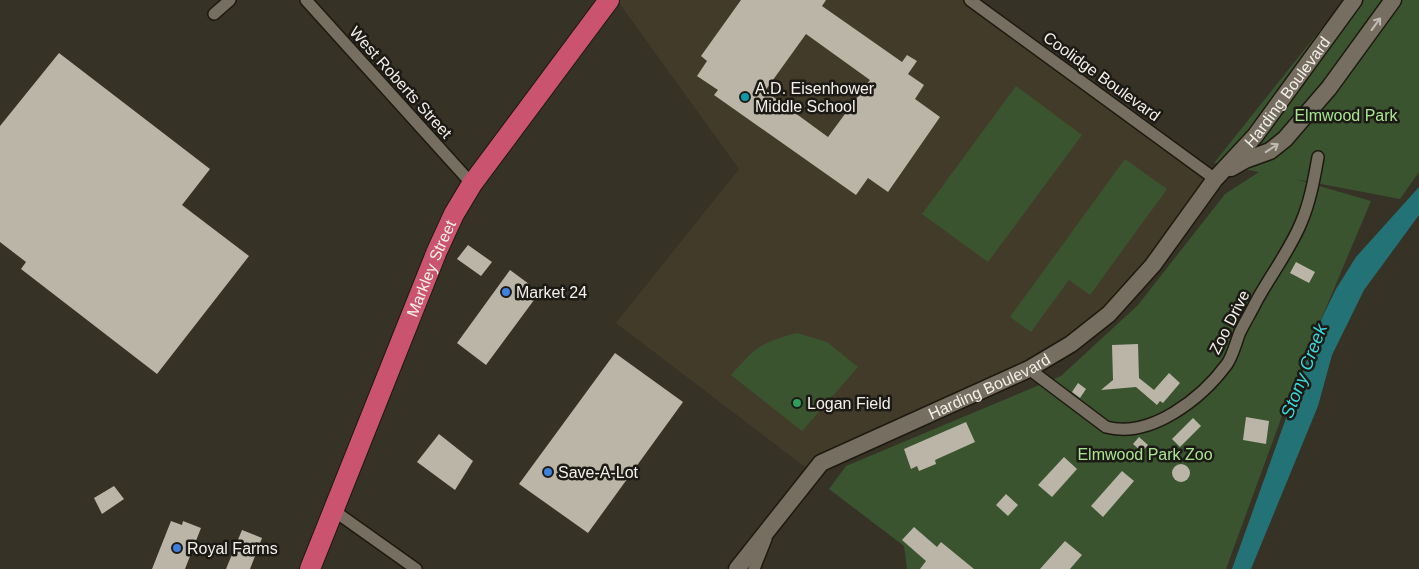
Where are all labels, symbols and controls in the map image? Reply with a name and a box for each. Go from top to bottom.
one-way arrow [1371,17,1381,31]
street label: West Roberts Street [346,23,455,142]
street label: Coolidge Boulevard [1040,28,1163,124]
street label: Harding Boulevard [1241,34,1333,151]
place label: A.D. Eisenhower Middle School [755,80,875,115]
marker: A.D. Eisenhower Middle School [739,91,751,103]
park label: Elmwood Park [1294,107,1399,124]
one-way arrow [1265,143,1279,153]
street label: Markley Street [404,217,459,319]
place label: Market 24 [516,284,587,301]
marker: Market 24 [500,286,512,298]
street label: Zoo Drive [1206,287,1253,357]
water label: Stony Creek [1277,320,1331,421]
street label: Harding Boulevard [926,350,1053,422]
place label: Logan Field [807,395,891,412]
marker: Logan Field [791,397,803,409]
park label: Elmwood Park Zoo [1077,446,1213,463]
place label: Save-A-Lot [558,464,639,481]
marker: Save-A-Lot [542,466,554,478]
place label: Royal Farms [187,540,278,557]
marker: Royal Farms [171,542,183,554]

